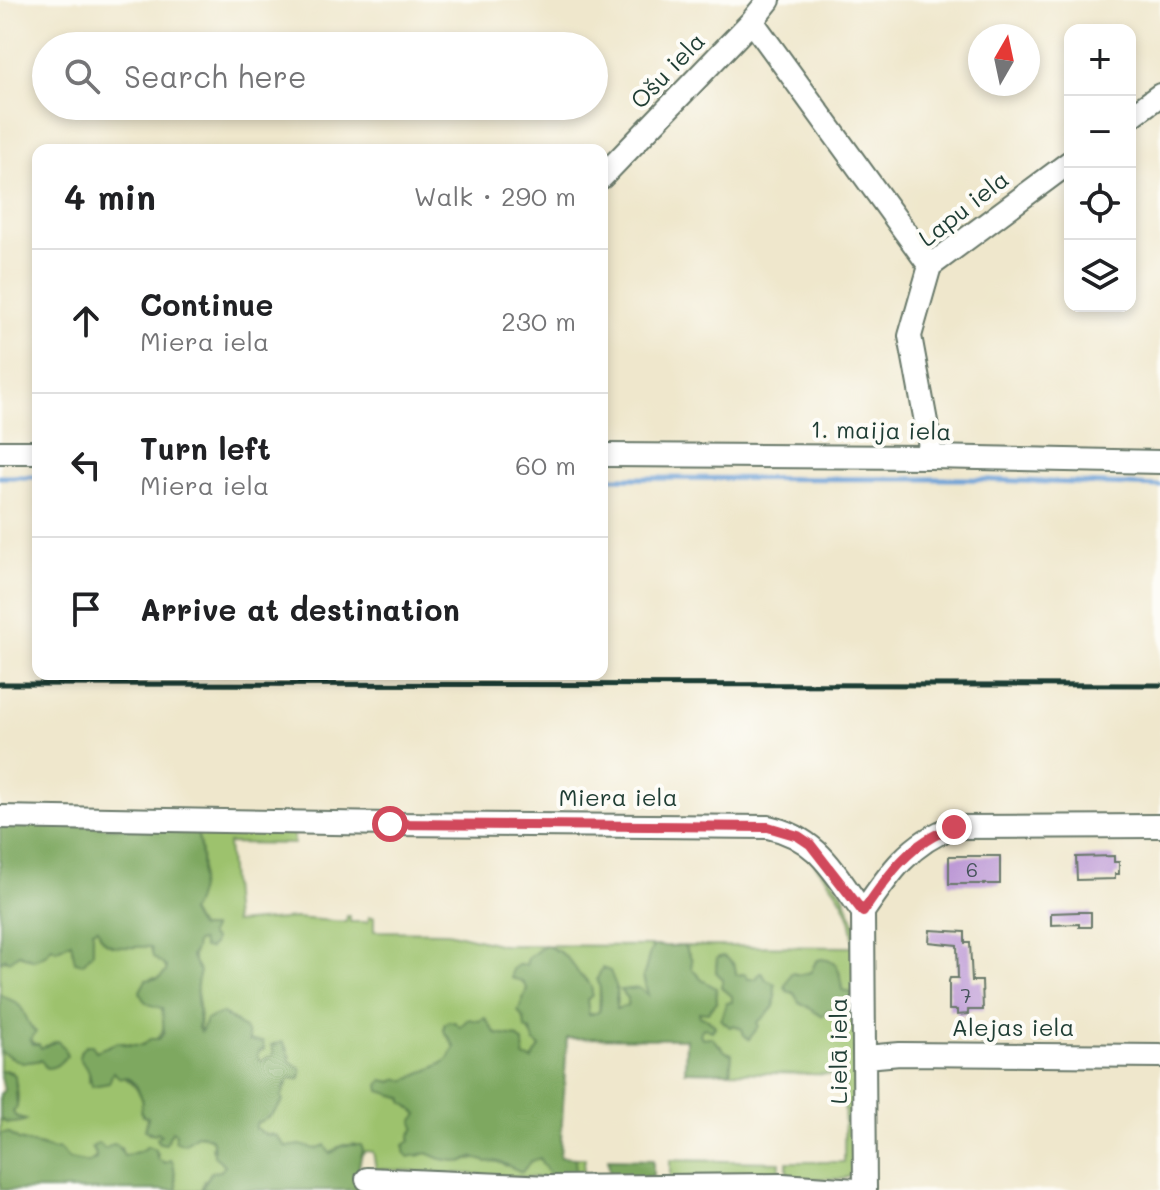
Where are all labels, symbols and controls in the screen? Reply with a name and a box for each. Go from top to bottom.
north arrow [968,24,1040,96]
map controls [1064,24,1136,312]
button: + [1064,24,1136,96]
street label: Ošu iela [623,25,711,115]
search box [32,32,608,120]
icon: search [60,54,104,98]
text: Search here [124,56,307,96]
button: − [1064,96,1136,168]
street label: Lapu iela [912,163,1015,253]
button: locate [1064,168,1136,240]
text: 4 min [64,174,156,219]
text: Walk · 290 m [414,179,576,213]
button: layers [1064,240,1136,312]
text: Continue [140,284,273,324]
icon: ahead [64,299,108,343]
text: 230 m [501,304,576,338]
text: Miera iela [140,324,269,358]
street label: 1. maija iela [810,413,952,446]
text: Turn left [140,428,271,468]
icon: left [64,443,108,487]
text: 60 m [515,448,576,482]
text: Miera iela [140,468,269,502]
icon: arrive [64,587,108,631]
text: Arrive at destination [140,589,460,629]
street label: Miera iela [558,781,678,812]
route start [372,806,408,842]
route end [936,809,972,845]
house number: 6 [966,856,978,882]
house number: 7 [960,982,972,1008]
street label: Lielā iela [822,998,853,1104]
street label: Alejas iela [951,1011,1075,1042]

